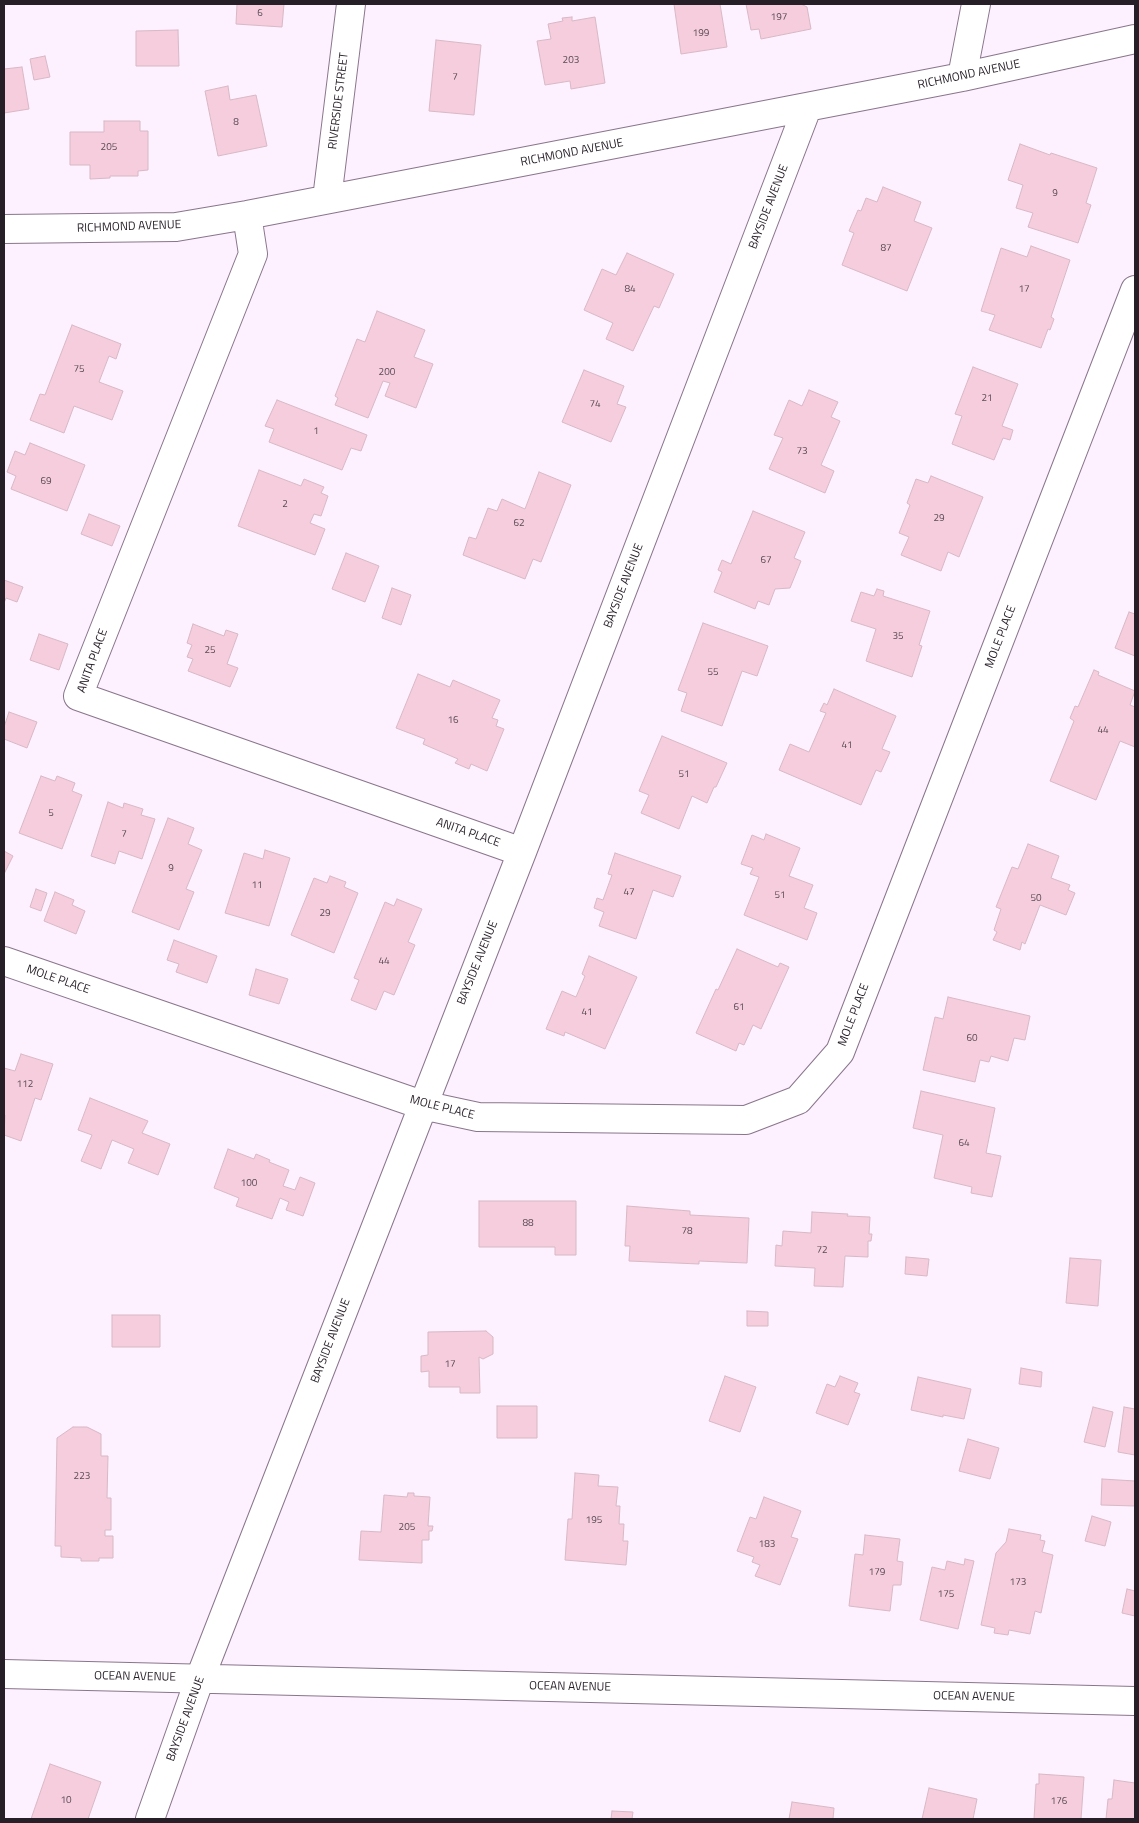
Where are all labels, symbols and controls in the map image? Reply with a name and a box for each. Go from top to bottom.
house number: 6 [257,8,263,20]
house number: 197 [771,12,787,24]
house number: 199 [693,28,709,40]
street label: RIVERSIDE STREET [326,52,352,150]
house number: 203 [563,55,579,67]
street label: RICHMOND AVENUE [916,57,1022,93]
house number: 7 [452,72,458,84]
house number: 8 [233,117,239,129]
street label: RICHMOND AVENUE [519,136,625,170]
house number: 205 [101,142,117,154]
street label: BAYSIDE AVENUE [746,163,792,251]
house number: 9 [1052,188,1058,200]
street label: RICHMOND AVENUE [77,218,181,236]
house number: 87 [880,243,892,255]
house number: 84 [624,284,636,296]
house number: 17 [1018,284,1030,296]
house number: 75 [73,364,85,376]
house number: 200 [379,367,395,379]
house number: 21 [981,393,993,405]
house number: 74 [589,399,601,411]
house number: 1 [313,426,319,438]
house number: 73 [796,446,808,458]
house number: 69 [40,476,52,488]
house number: 2 [282,499,288,511]
house number: 29 [933,513,945,525]
house number: 62 [513,518,525,530]
street label: BAYSIDE AVENUE [601,542,647,630]
house number: 67 [760,555,772,567]
street label: MOLE PLACE [982,604,1020,670]
street label: ANITA PLACE [75,627,111,695]
house number: 35 [892,631,904,643]
house number: 25 [204,645,216,657]
house number: 55 [707,667,719,679]
house number: 16 [447,715,459,727]
house number: 44 [1097,725,1109,737]
house number: 41 [841,740,853,752]
house number: 51 [678,769,690,781]
house number: 5 [48,808,54,820]
street label: ANITA PLACE [434,815,502,851]
house number: 7 [121,829,127,841]
house number: 9 [168,863,174,875]
house number: 11 [251,880,263,892]
house number: 47 [623,887,635,899]
house number: 51 [774,890,786,902]
house number: 50 [1030,893,1042,905]
house number: 29 [319,908,331,920]
street label: BAYSIDE AVENUE [455,919,501,1007]
house number: 44 [378,956,390,968]
street label: MOLE PLACE [24,962,92,998]
street label: MOLE PLACE [835,982,873,1048]
house number: 61 [733,1002,745,1014]
house number: 41 [581,1007,593,1019]
house number: 60 [966,1033,978,1045]
house number: 112 [17,1079,33,1091]
street label: MOLE PLACE [408,1093,476,1123]
house number: 64 [958,1138,970,1150]
house number: 100 [241,1178,257,1190]
house number: 88 [522,1218,534,1230]
house number: 78 [681,1226,693,1238]
house number: 72 [816,1245,828,1257]
street label: BAYSIDE AVENUE [308,1297,354,1385]
house number: 17 [444,1359,456,1371]
house number: 223 [74,1471,90,1483]
house number: 195 [586,1515,602,1527]
house number: 205 [399,1522,415,1534]
house number: 183 [759,1539,775,1551]
house number: 179 [869,1567,885,1579]
house number: 173 [1010,1577,1026,1589]
house number: 175 [938,1589,954,1601]
street label: OCEAN AVENUE [94,1669,176,1685]
street label: BAYSIDE AVENUE [164,1674,208,1764]
street label: OCEAN AVENUE [529,1679,611,1695]
street label: OCEAN AVENUE [933,1689,1015,1705]
house number: 10 [60,1795,72,1807]
house number: 176 [1051,1796,1067,1808]

